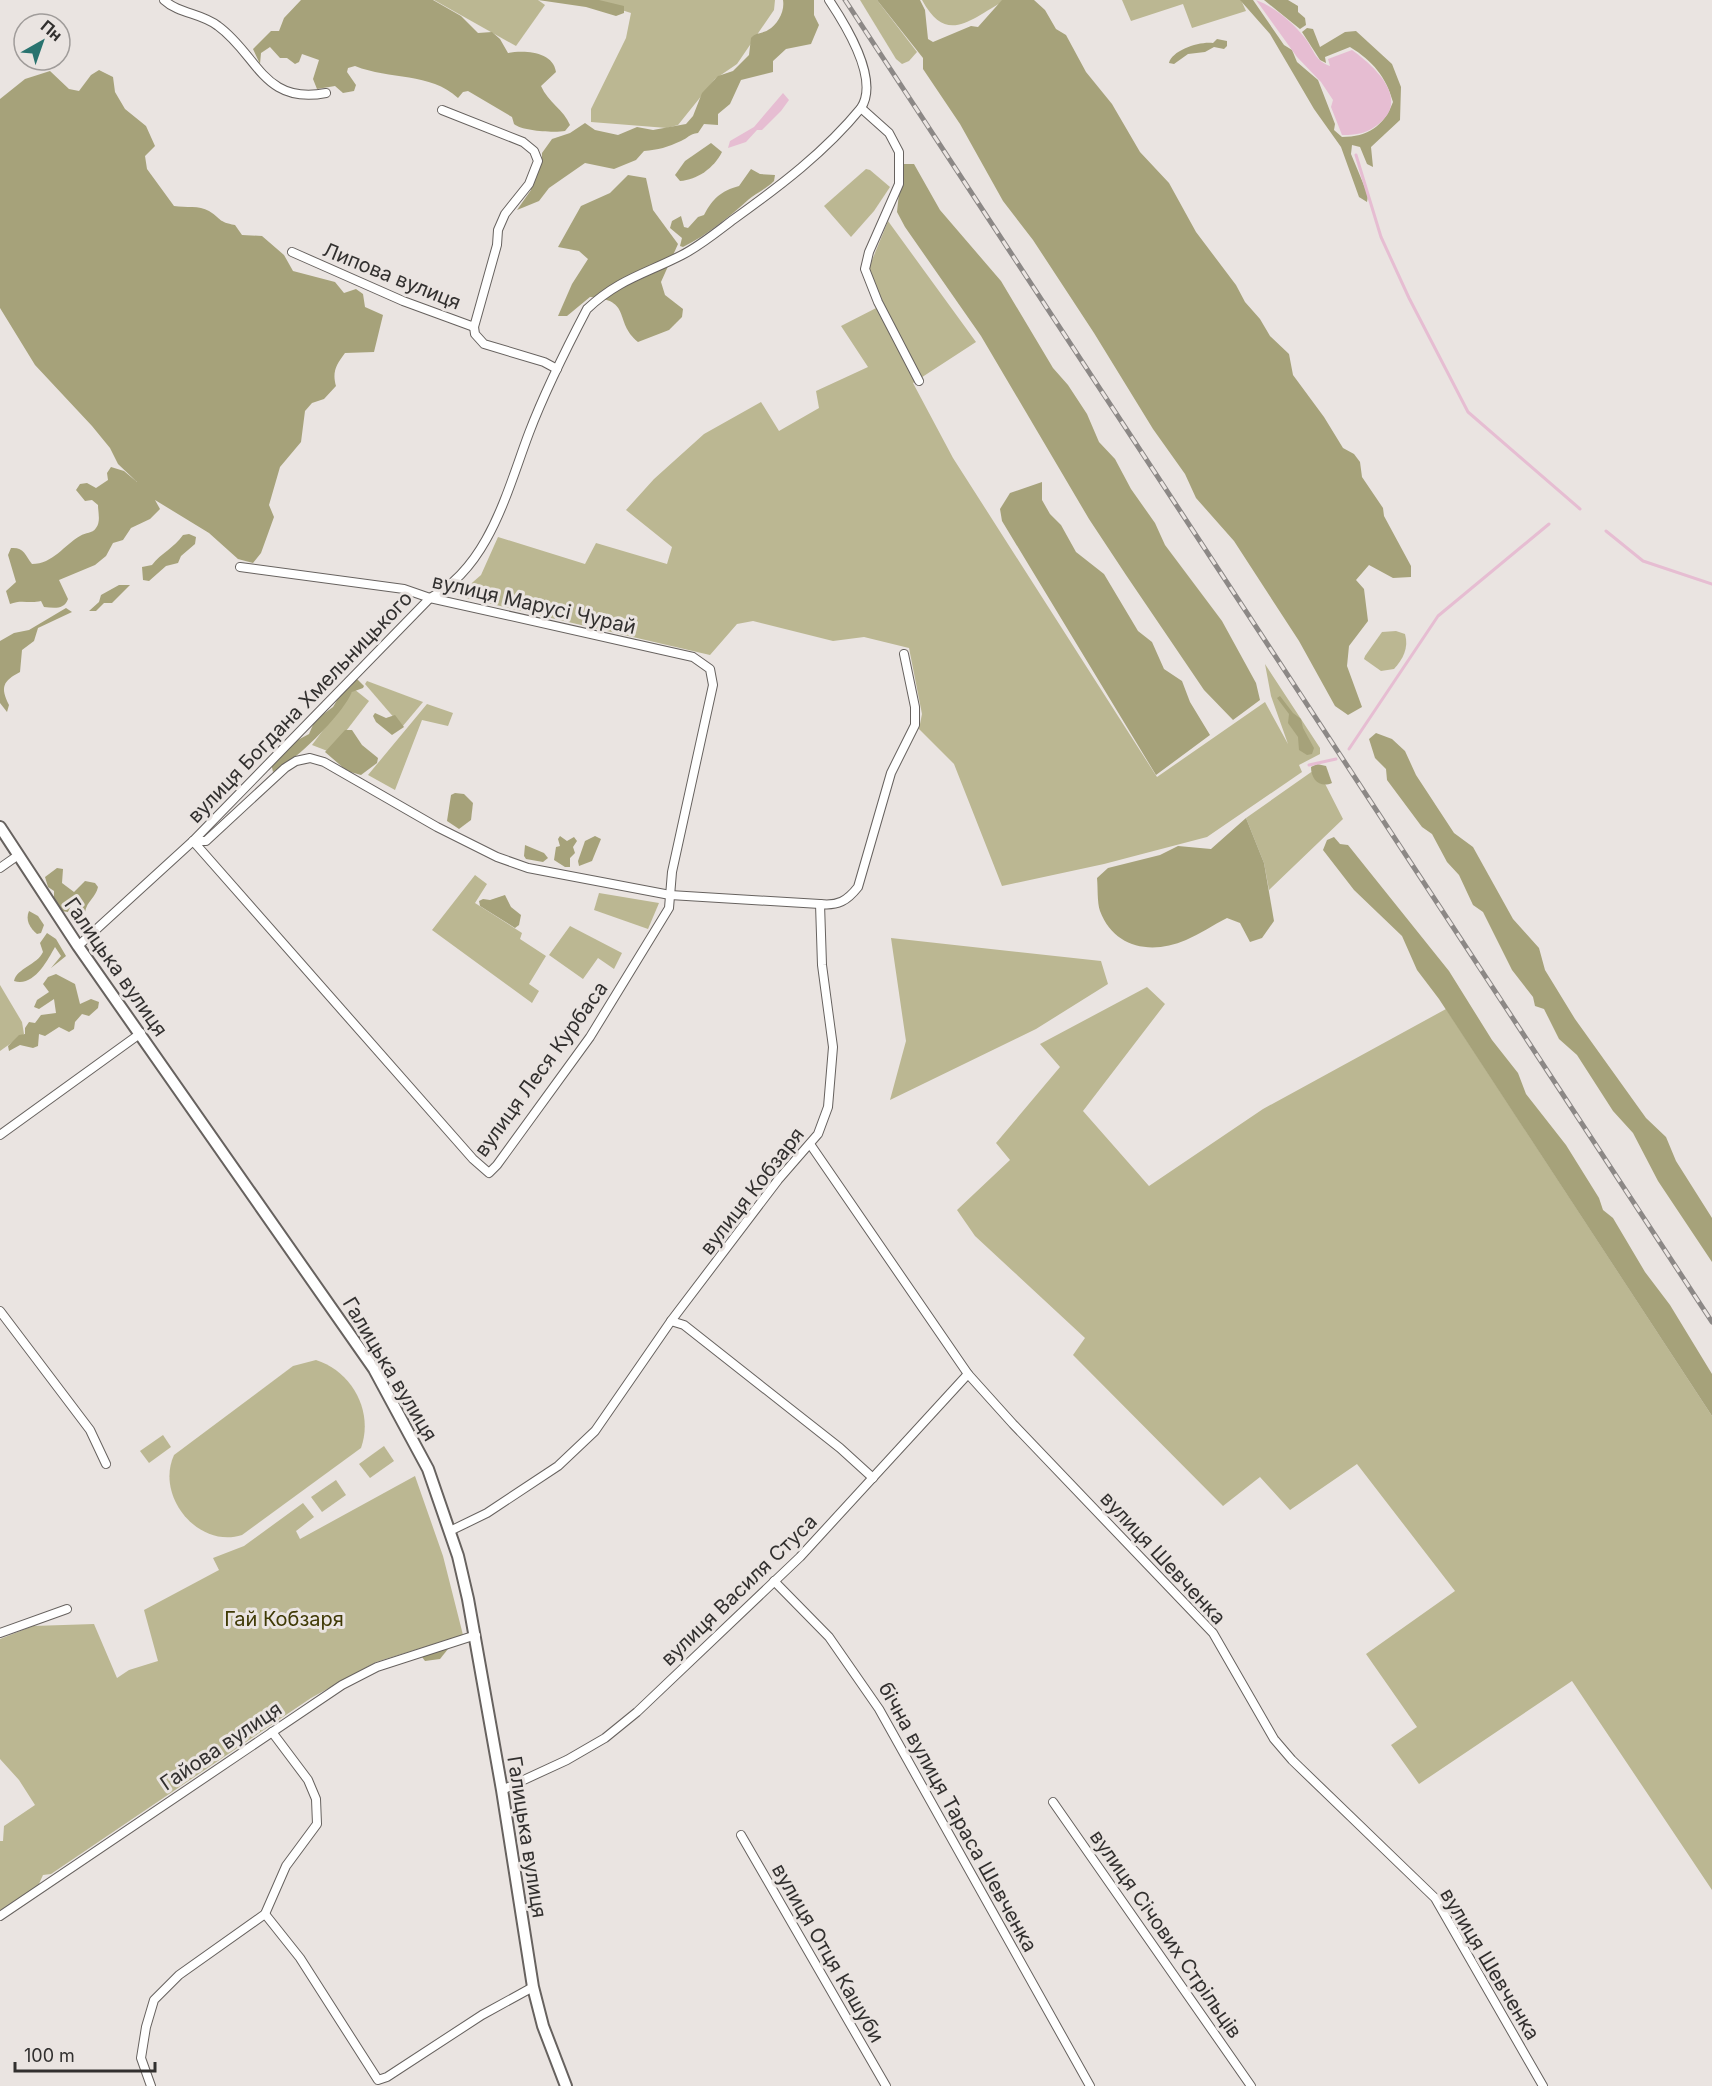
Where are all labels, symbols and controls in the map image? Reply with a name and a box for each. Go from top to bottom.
north arrow [12,12,72,72]
text: Пн [37,16,66,45]
street label: Липова вулиця [320,237,464,315]
street label: вулиця Марусі Чурай [430,569,638,639]
street label: вулиця Богдана Хмельницького [183,586,417,828]
street label: Галицька вулиця [59,893,173,1041]
street label: вулиця Леся Курбаса [469,977,613,1161]
street label: вулиця Кобзаря [695,1123,809,1259]
street label: Галицька вулиця [338,1293,442,1445]
street label: вулиця Шевченка [1095,1487,1231,1629]
street label: вулиця Василя Стуса [656,1509,822,1671]
park label: Гай Кобзаря [224,1607,344,1631]
street label: бічна вулиця Тараса Шевченка [874,1678,1042,1956]
street label: Гайова вулиця [156,1697,286,1795]
street label: Галицька вулиця [502,1754,552,1920]
street label: вулиця Січових Стрільців [1085,1825,1247,2043]
street label: вулиця Отця Кашуби [767,1859,889,2047]
street label: вулиця Шевченка [1435,1884,1545,2044]
scale bar [15,2035,154,2073]
text: 100 m [24,2045,75,2066]

